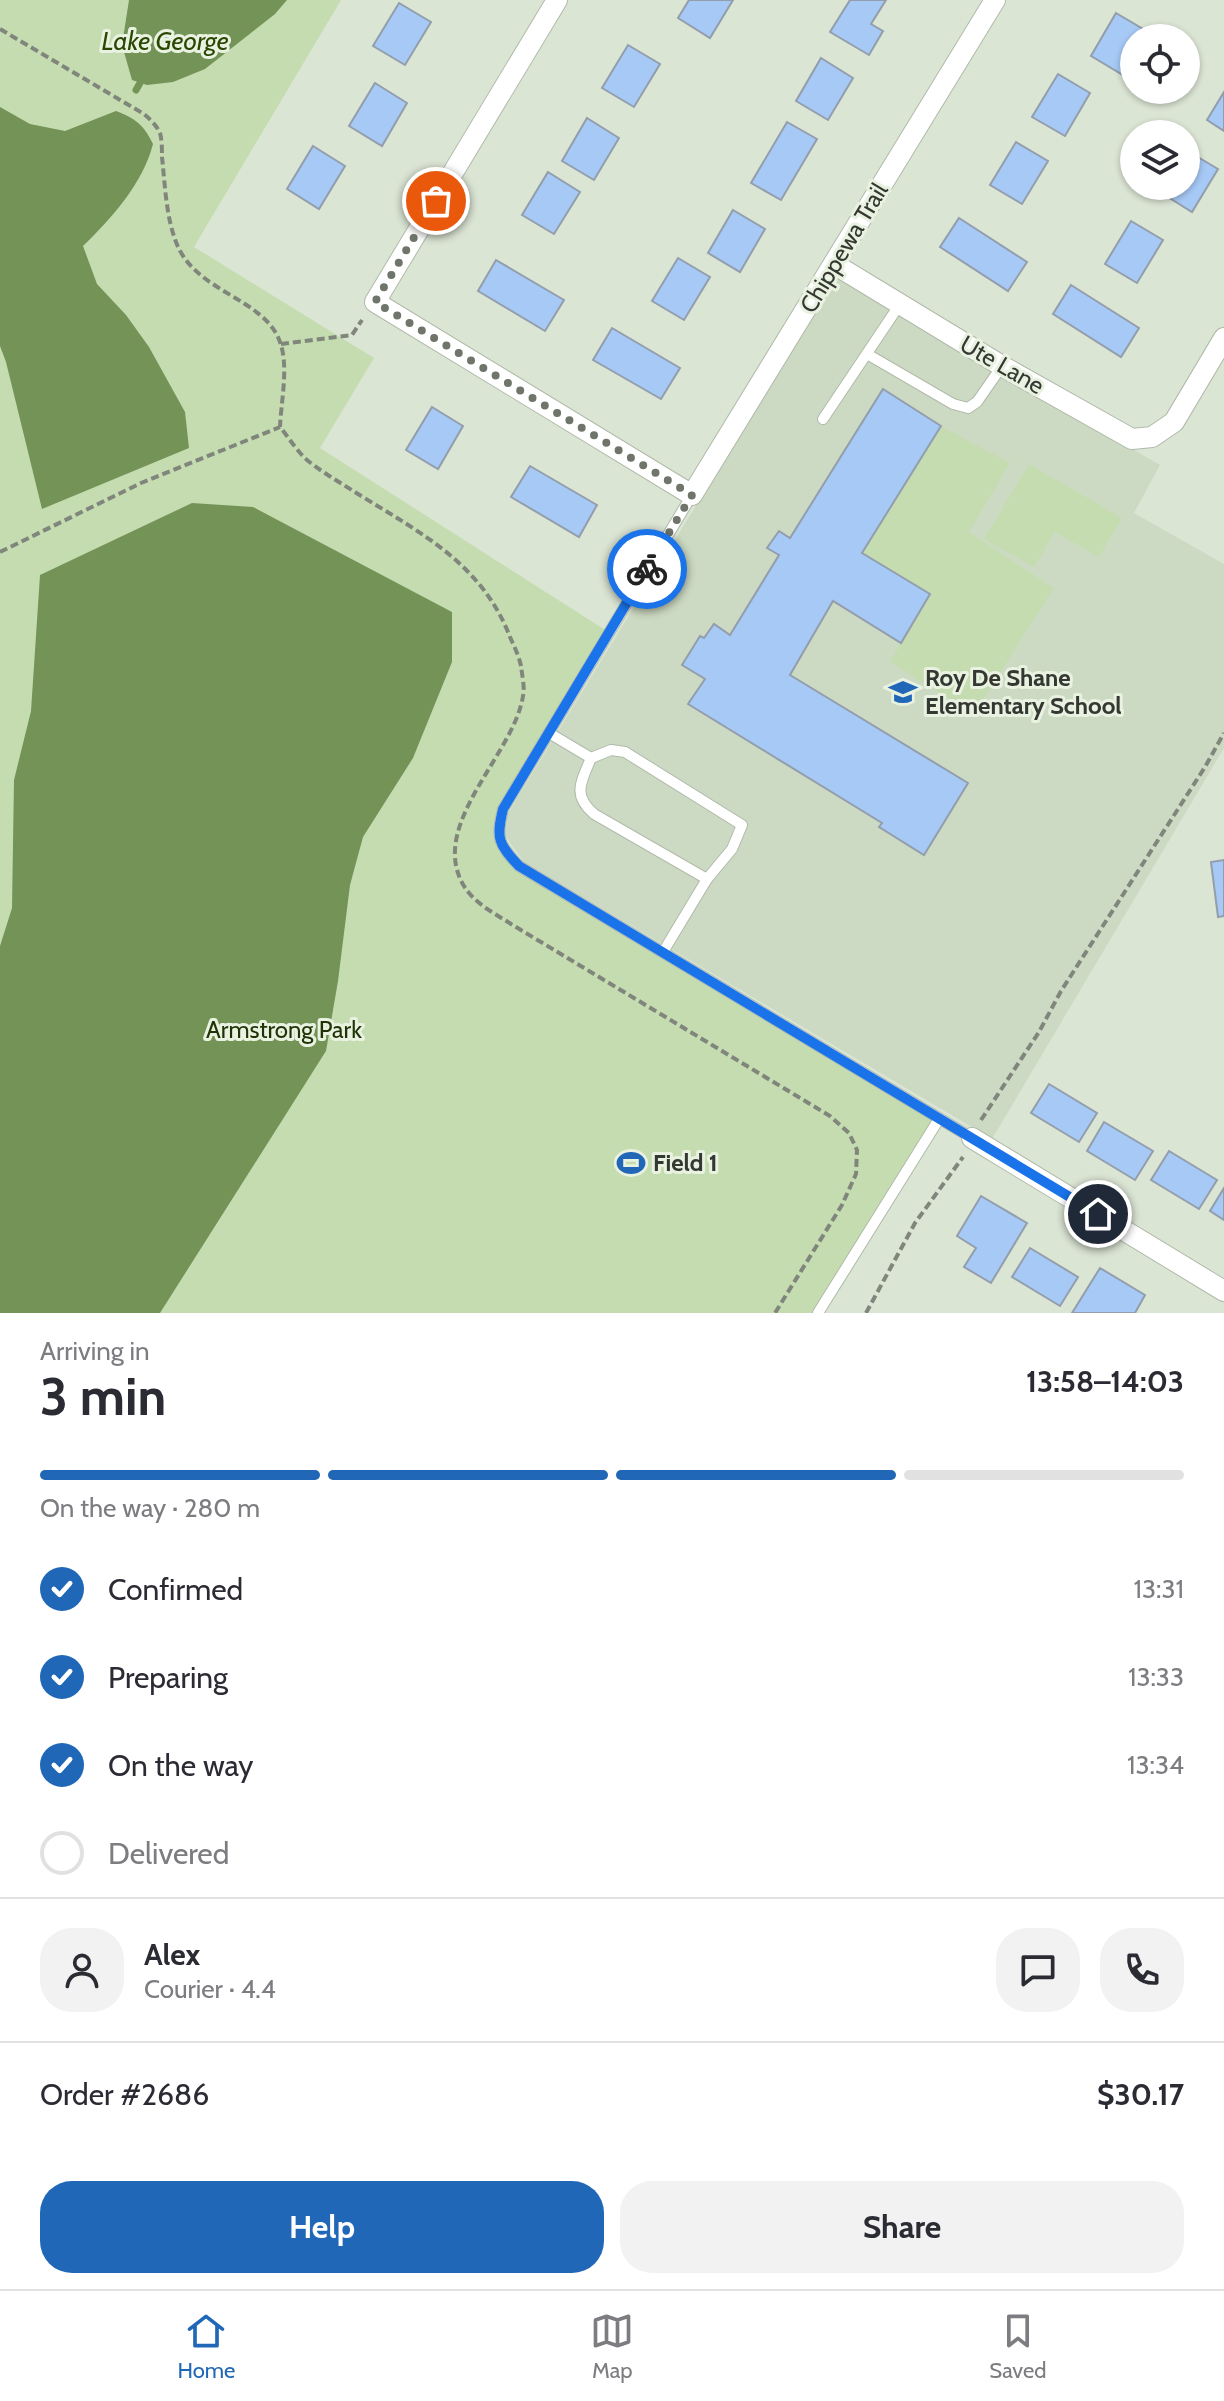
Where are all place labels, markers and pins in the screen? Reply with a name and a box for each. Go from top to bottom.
pin [402,167,470,235]
place label: Roy De Shane Elementary School [925,663,1122,720]
school or university icon: Roy De Shane Elementary School [888,677,918,707]
sports icon: Field 1 [616,1148,646,1178]
place label: Field 1 [653,1148,718,1177]
pin [1064,1180,1132,1248]

